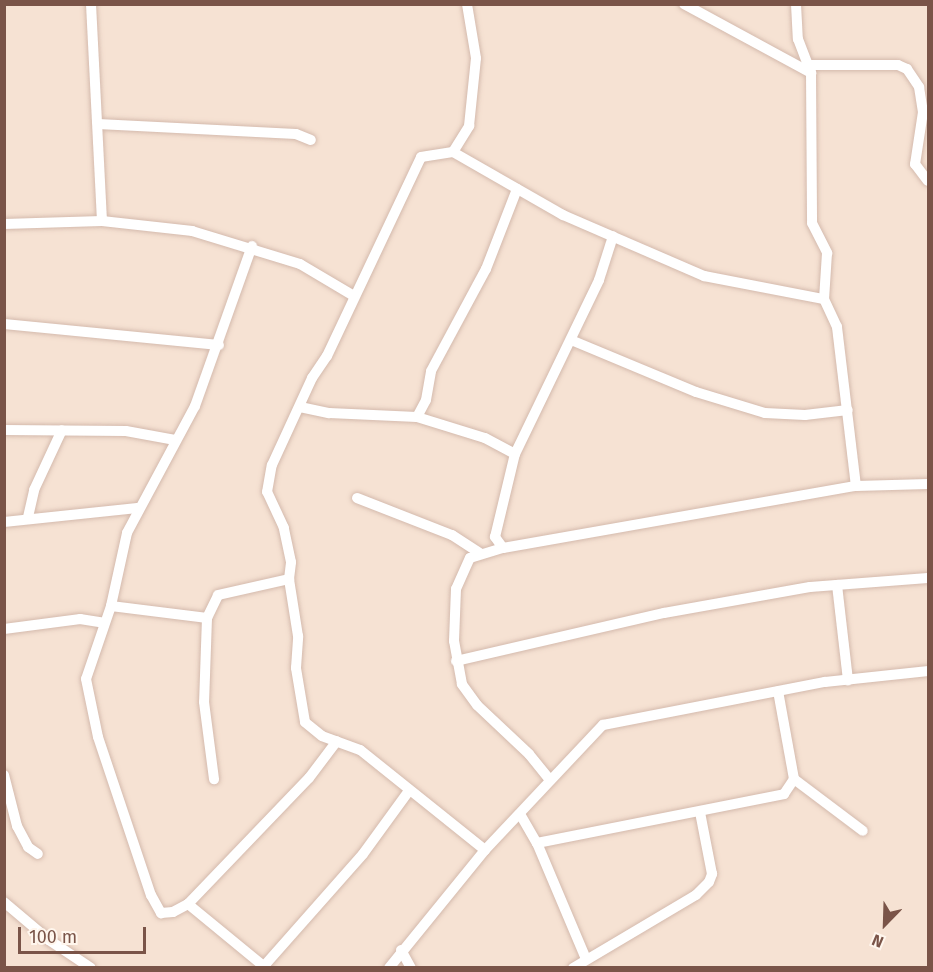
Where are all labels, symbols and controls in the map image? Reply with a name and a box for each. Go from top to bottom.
north arrow [855,894,915,954]
scale bar [21,915,148,953]
text: 100 m [29,926,77,948]
text: N [869,930,886,952]

